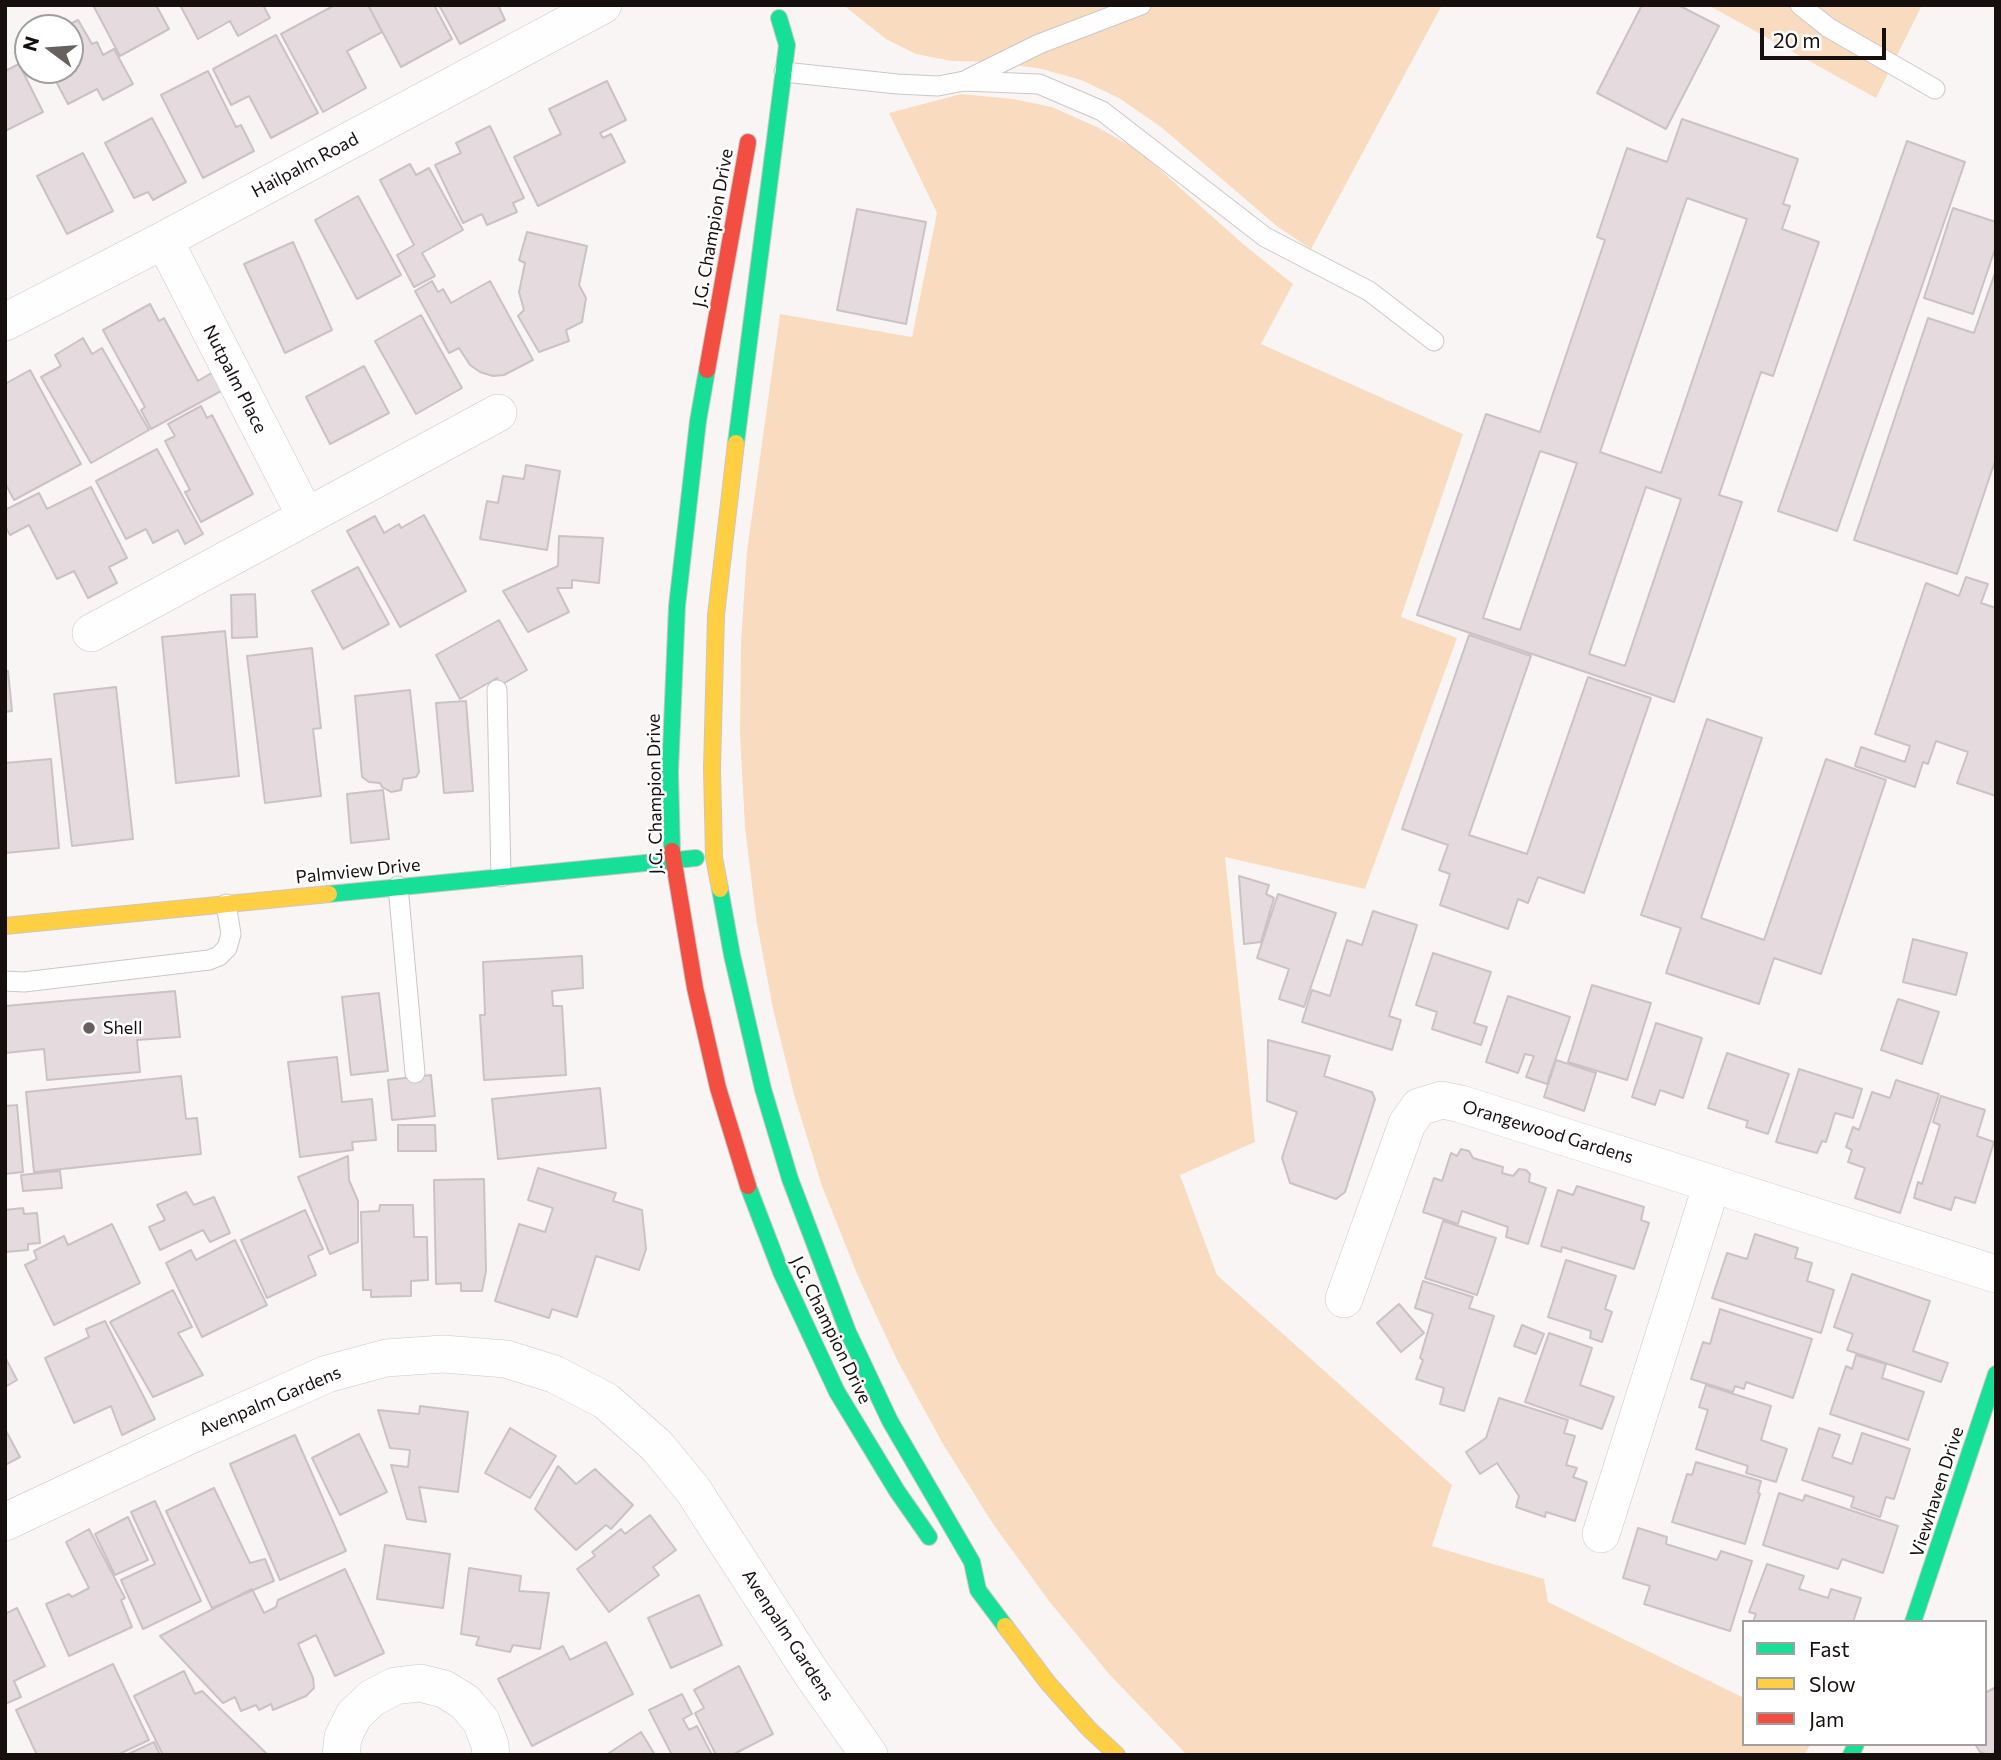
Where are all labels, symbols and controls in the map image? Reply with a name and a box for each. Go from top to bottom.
north arrow [14,14,84,84]
scale bar [1763,14,1889,58]
text: 20 m [1773,27,1821,52]
text: N [17,34,43,54]
street label: Hailpalm Road [248,128,362,202]
street label: J.G. Champion Drive [688,147,738,309]
street label: Nutpalm Place [198,321,272,437]
street label: J.G. Champion Drive [643,713,667,875]
street label: Palmview Drive [295,854,421,888]
place label: Shell [103,1017,143,1039]
marker: Shell [81,1020,97,1036]
street label: Orangewood Gardens [1460,1096,1636,1168]
street label: J.G. Champion Drive [786,1253,876,1407]
street label: Avenpalm Gardens [196,1361,344,1441]
street label: Viewhaven Drive [1906,1424,1968,1560]
street label: Avenpalm Gardens [738,1565,838,1705]
legend [1742,1620,1987,1746]
text: Fast [1809,1636,1850,1661]
text: Slow [1809,1671,1856,1696]
text: Jam [1809,1706,1844,1731]

